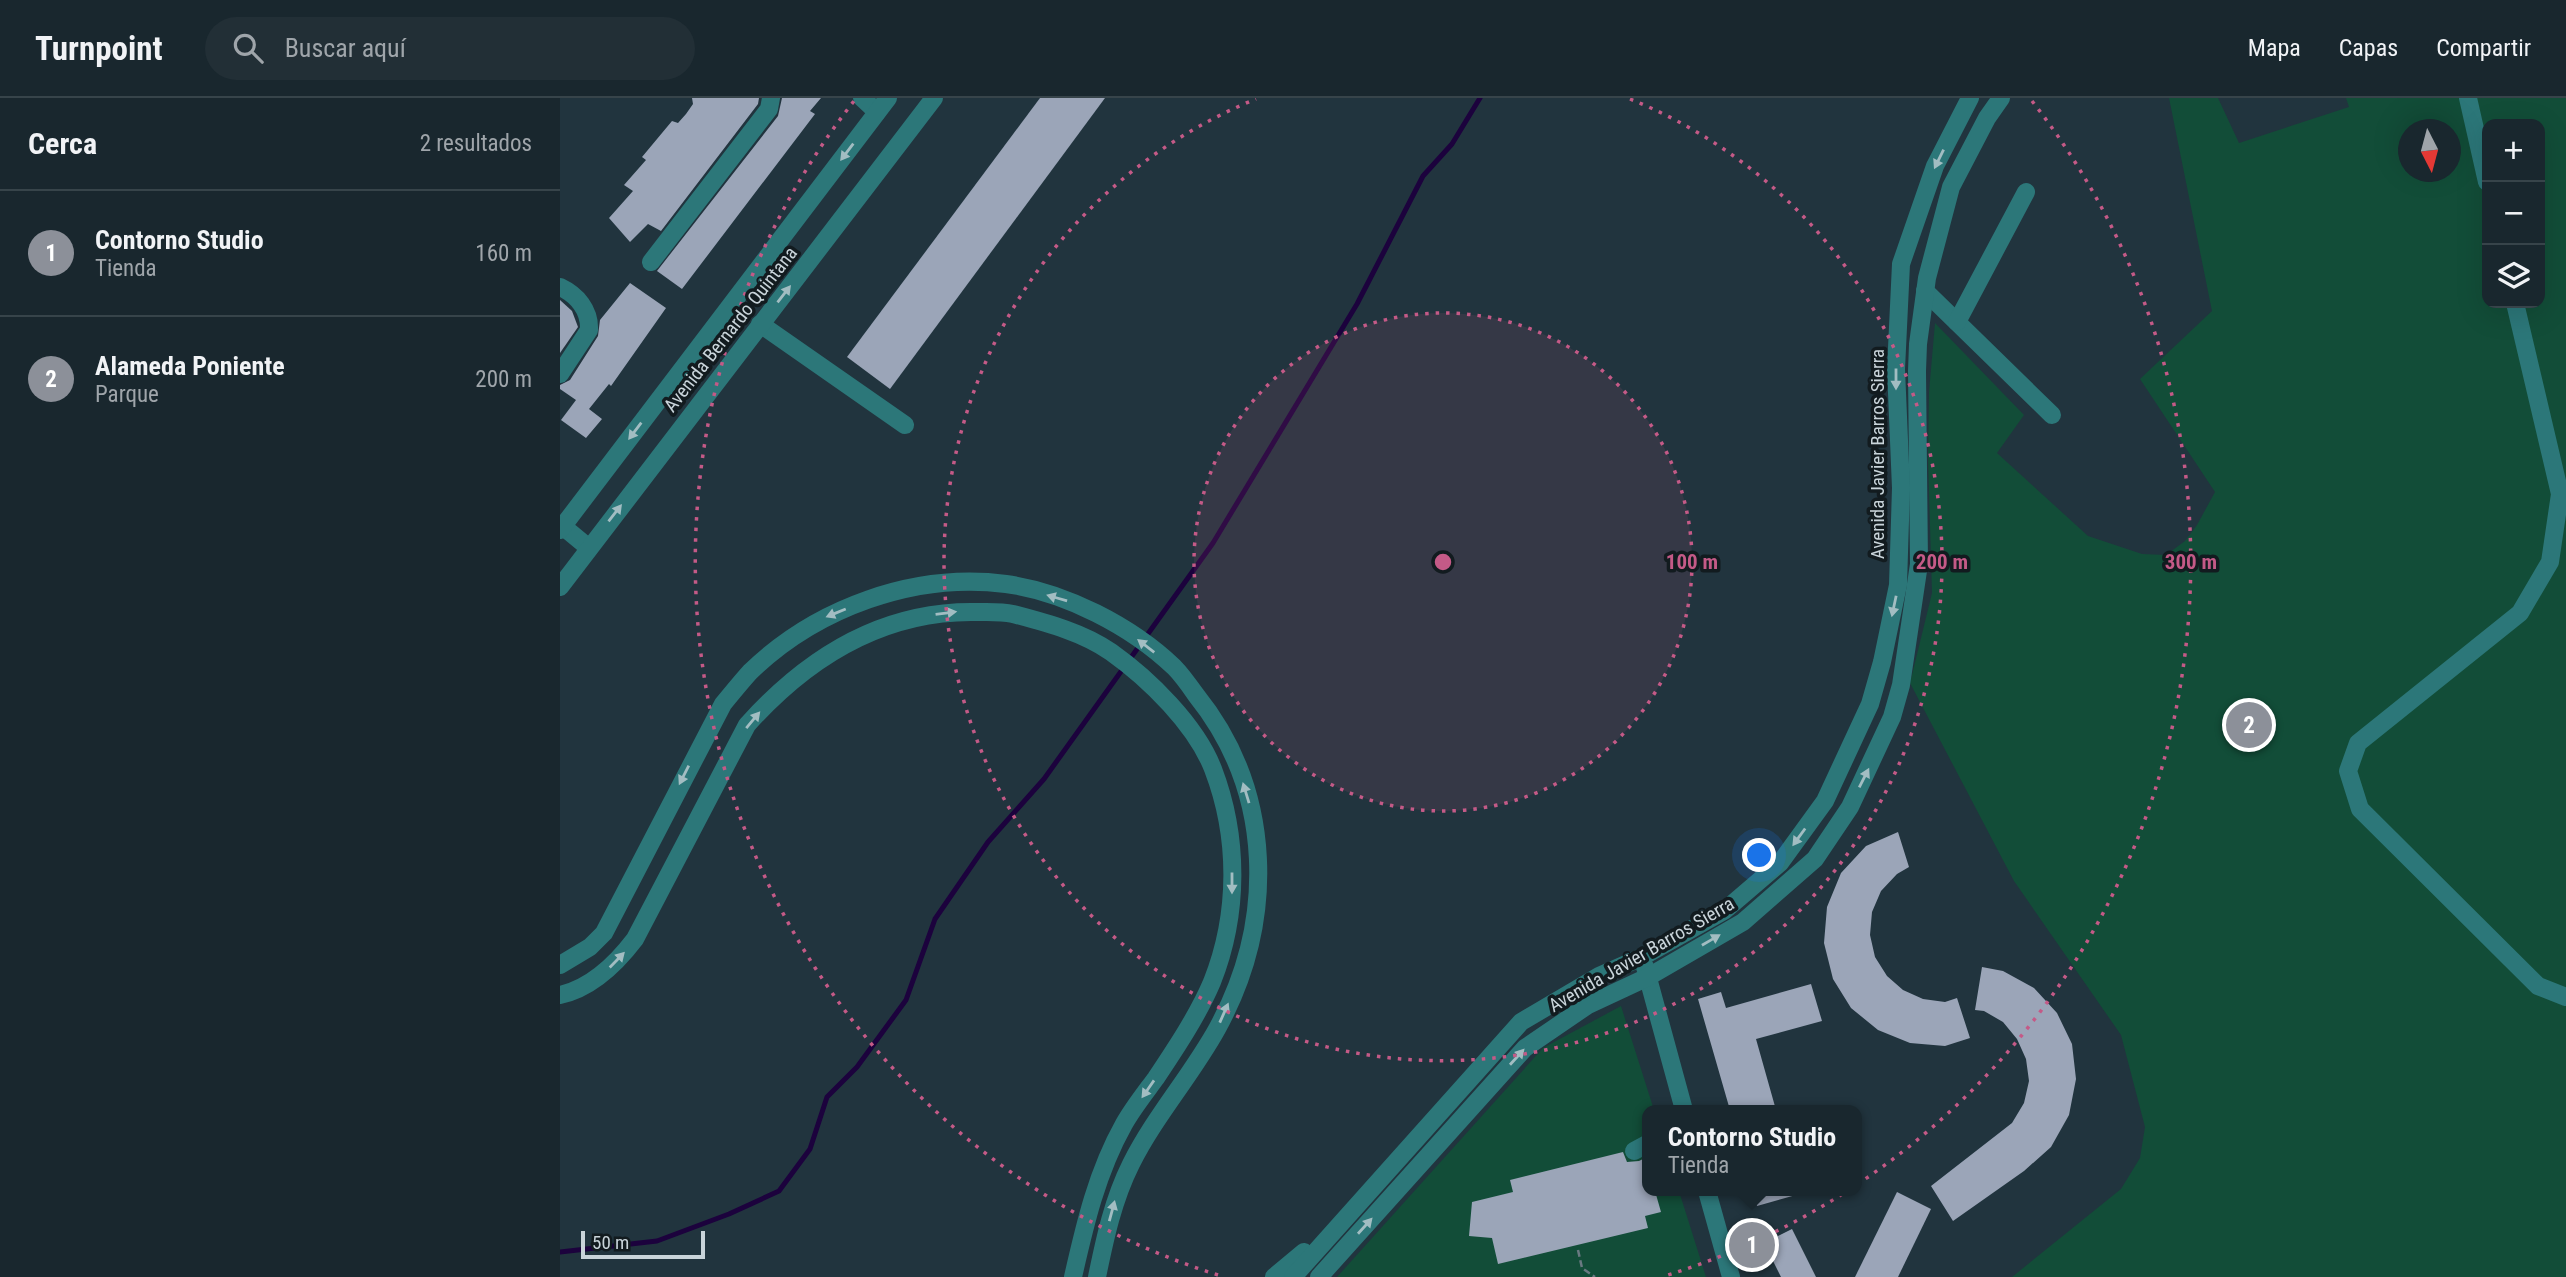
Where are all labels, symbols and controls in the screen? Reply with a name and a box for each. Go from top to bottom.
search box [205,17,695,80]
text: Turnpoint [35,29,163,68]
icon: search [229,29,267,67]
text: Buscar aquí [285,33,406,63]
text: Mapa [2248,34,2301,62]
text: Capas [2339,34,2398,62]
text: Compartir [2436,34,2531,62]
north arrow [2398,119,2461,182]
map controls [2482,119,2545,308]
button: + [2482,119,2545,182]
text: Cerca [28,126,97,161]
text: 2 resultados [420,130,532,157]
one-way arrow [839,143,854,161]
one-way arrow [1933,149,1945,169]
button: − [2482,182,2545,245]
text: Contorno Studio [95,225,264,255]
text: 1 [45,240,57,267]
text: 160 m [475,240,532,267]
street label: Avenida Bernardo Quintana [659,242,802,417]
button: layers [2482,245,2545,308]
text: Tienda [95,255,157,282]
one-way arrow [777,285,792,303]
street label: Avenida Javier Barros Sierra [1866,349,1889,559]
text: Alameda Poniente [95,351,285,381]
text: 2 [45,366,57,393]
text: 200 m [475,366,532,393]
one-way arrow [1890,368,1902,390]
text: Parque [95,381,159,408]
one-way arrow [628,422,642,440]
one-way arrow [608,504,623,522]
centre of rings [1431,550,1455,574]
text: 100 m [1666,550,1718,574]
text: 200 m [1916,550,1968,574]
text: 300 m [2165,550,2217,574]
one-way arrow [1046,592,1067,602]
one-way arrow [1888,595,1899,617]
one-way arrow [825,608,846,619]
one-way arrow [936,608,958,619]
one-way arrow [1137,639,1156,653]
pin: 2 [2226,699,2272,751]
one-way arrow [745,711,760,729]
one-way arrow [679,766,691,786]
one-way arrow [1859,768,1870,788]
one-way arrow [1241,782,1251,803]
one-way arrow [1793,828,1807,846]
your location [1742,838,1776,872]
one-way arrow [1226,872,1238,894]
street label: Avenida Javier Barros Sierra [1544,892,1738,1017]
one-way arrow [1701,935,1721,947]
one-way arrow [609,952,625,969]
one-way arrow [1219,1003,1230,1024]
one-way arrow [1509,1048,1525,1066]
one-way arrow [1142,1080,1155,1099]
popup [1642,1105,1862,1196]
text: Contorno Studio [1668,1122,1836,1152]
text: Tienda [1668,1152,1729,1179]
one-way arrow [1108,1200,1118,1221]
one-way arrow [1357,1217,1373,1235]
pin: 1 [1729,1219,1775,1271]
scale bar [581,1228,705,1260]
text: 50 m [592,1231,629,1254]

